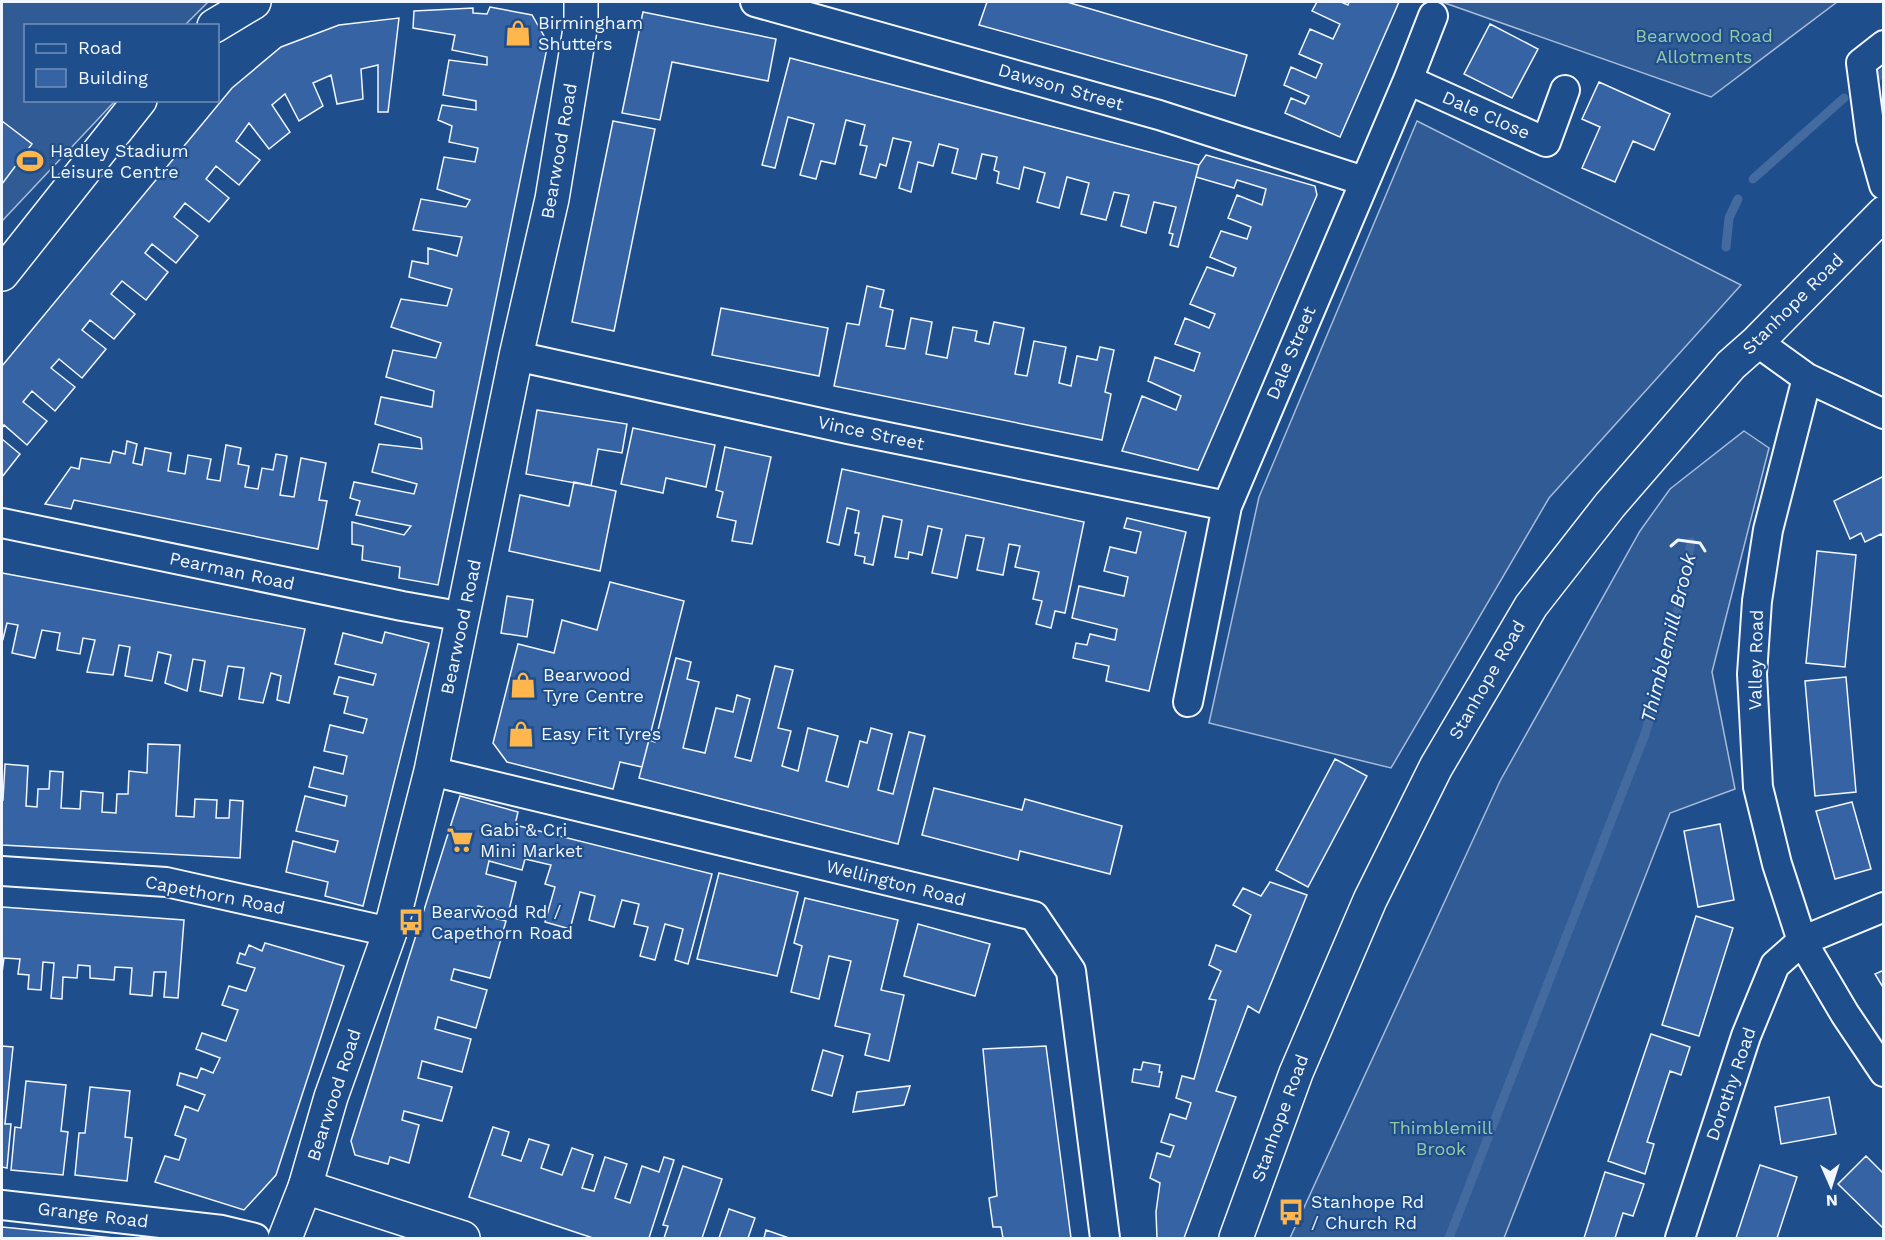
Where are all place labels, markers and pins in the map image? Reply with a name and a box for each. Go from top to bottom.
place label: Birmingham Shutters [538,12,643,54]
shop icon: Birmingham Shutters [503,18,533,48]
place label: Hadley Stadium Leisure Centre [50,140,189,182]
sports icon: Hadley Stadium Leisure Centre [15,146,45,176]
place label: Bearwood Tyre Centre [543,664,644,706]
shop icon: Bearwood Tyre Centre [508,670,538,700]
shop icon: Easy Fit Tyres [506,719,536,749]
place label: Easy Fit Tyres [541,723,661,744]
place label: Gabi & Cri Mini Market [480,819,583,861]
supermarket icon: Gabi & Cri Mini Market [445,825,475,855]
place label: Bearwood Rd / Capethorn Road [431,901,573,943]
bus stop icon: Bearwood Rd / Capethorn Road [396,907,426,937]
place label: Stanhope Rd / Church Rd [1311,1191,1424,1233]
bus stop icon: Stanhope Rd / Church Rd [1276,1197,1306,1227]

